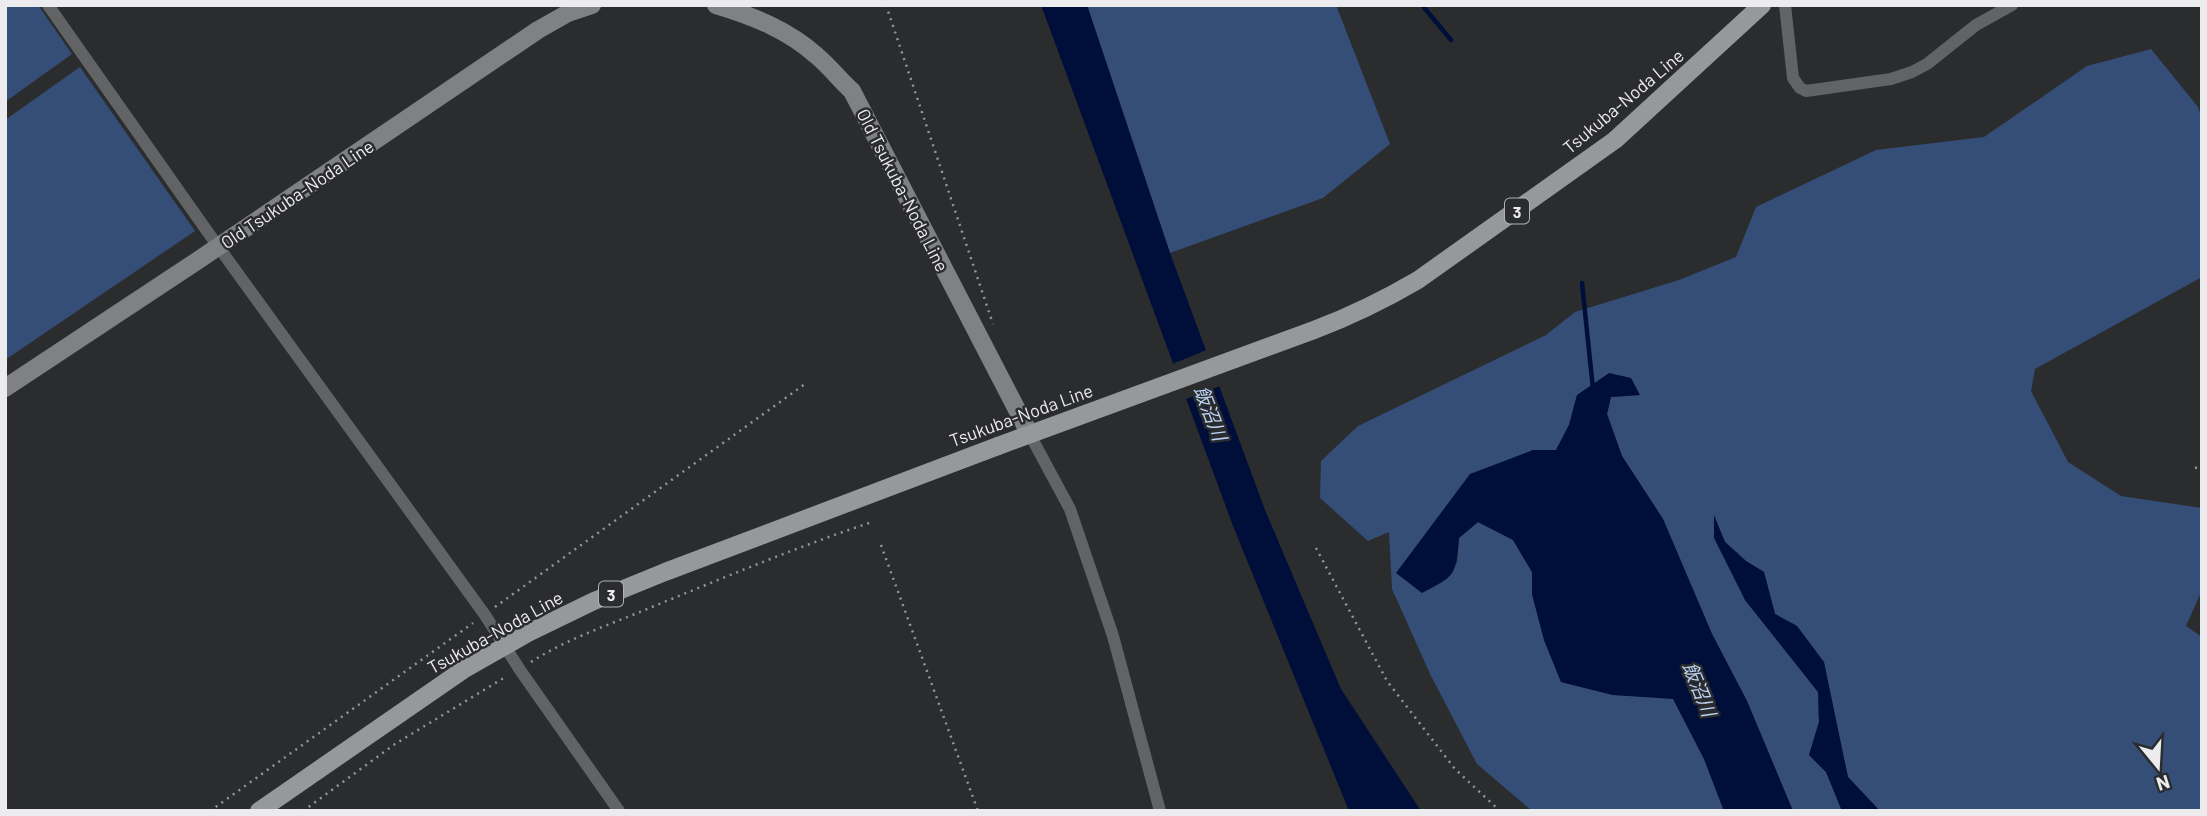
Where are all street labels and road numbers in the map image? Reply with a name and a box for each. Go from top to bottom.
street label: Tsukuba-Noda Line [1558,44,1688,158]
street label: Old Tsukuba-Noda Line [852,105,954,275]
street label: Old Tsukuba-Noda Line [216,135,378,253]
road number: 3 [1505,198,1529,224]
street label: Tsukuba-Noda Line [946,379,1096,451]
road number: 3 [599,582,623,607]
street label: Tsukuba-Noda Line [424,586,566,678]

